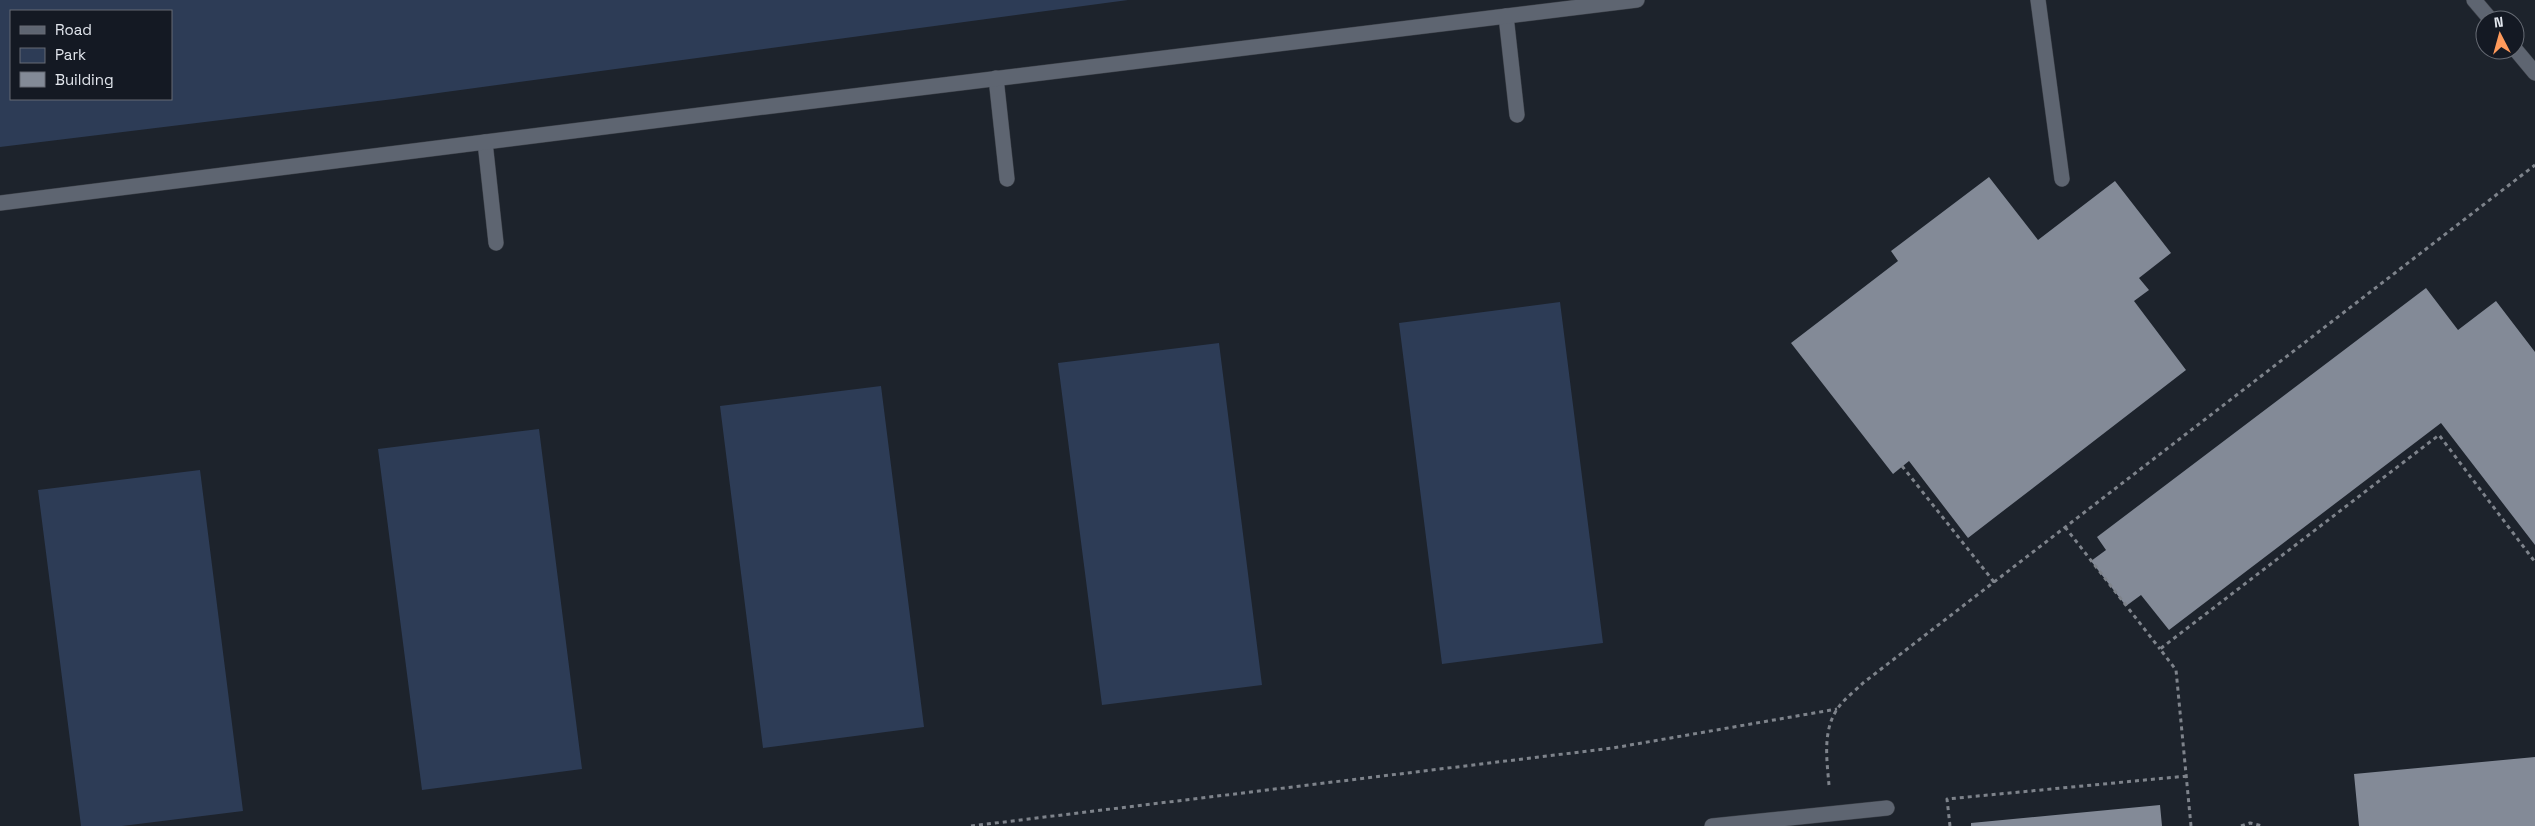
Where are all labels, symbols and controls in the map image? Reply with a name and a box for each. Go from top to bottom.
legend [10,10,172,100]
north arrow [2475,10,2525,60]
text: N [2493,13,2504,32]
text: Road [55,20,92,39]
text: Park [55,45,86,64]
text: Building [55,70,114,89]

